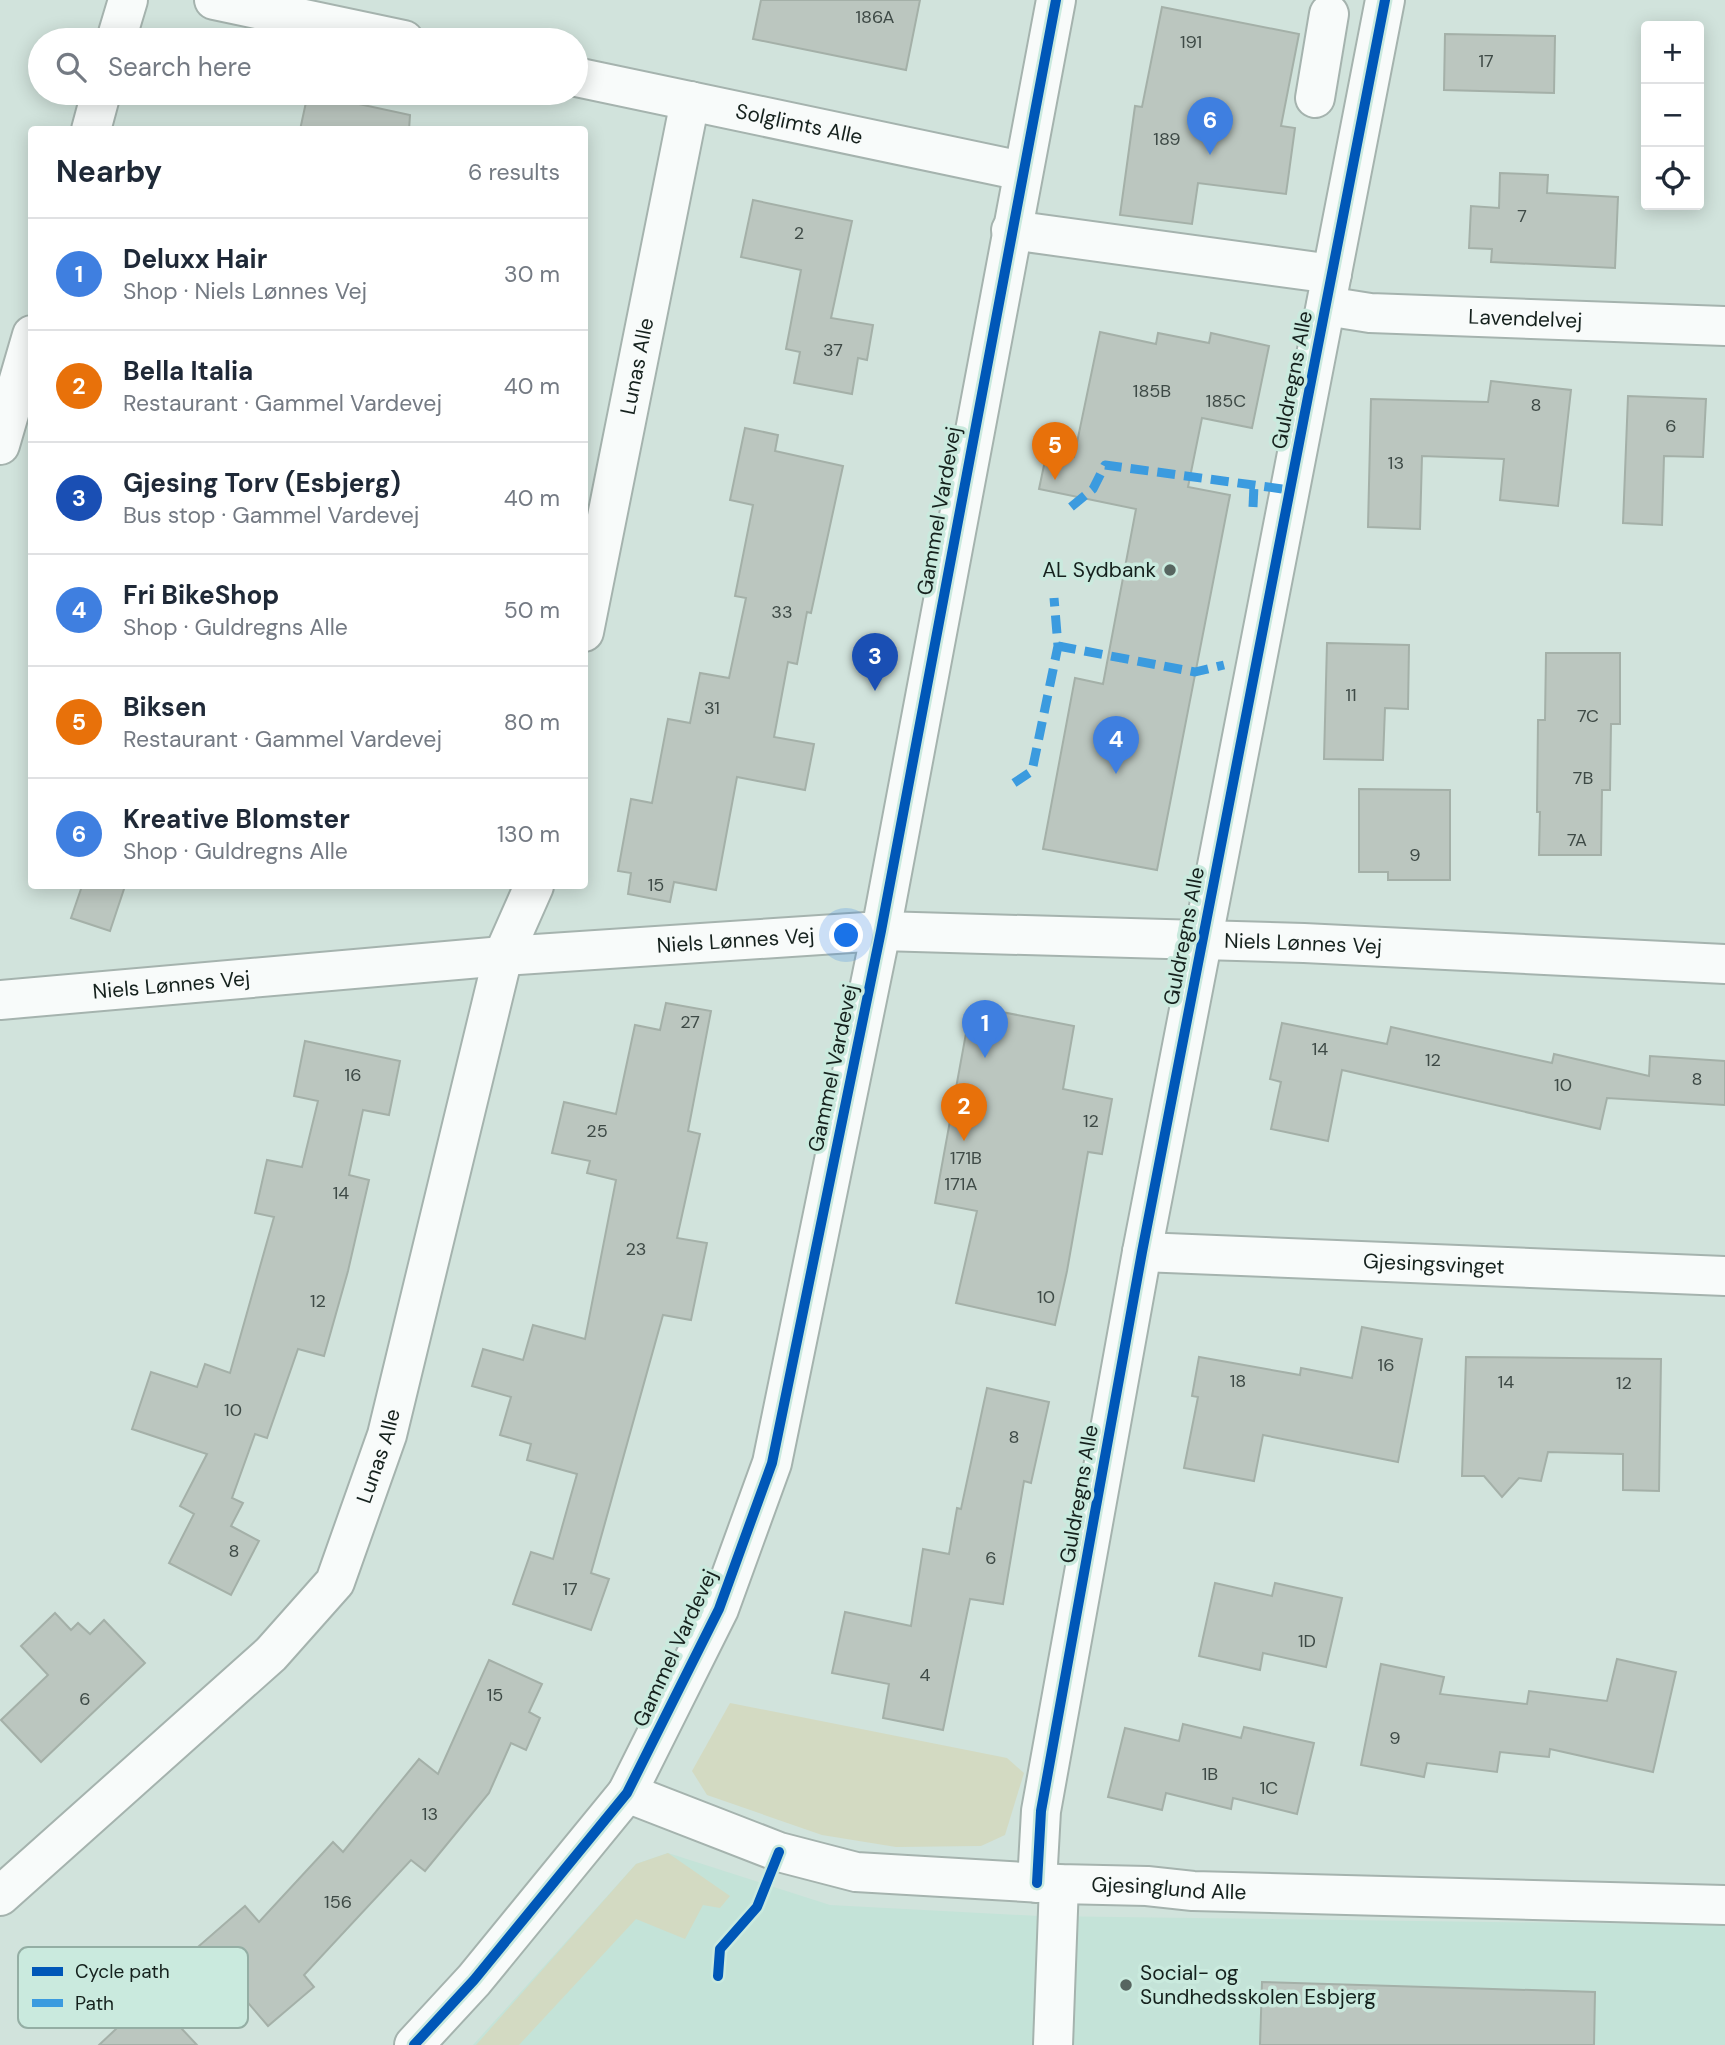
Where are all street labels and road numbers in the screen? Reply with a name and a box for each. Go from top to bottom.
street label: Solglimts Alle [733,97,865,151]
street label: Lavendelvej [1468,303,1583,335]
street label: Guldregns Alle [1265,308,1319,451]
street label: Lunas Alle [614,315,660,417]
street label: Gammel Vardevej [910,424,968,598]
street label: Guldregns Alle [1157,864,1211,1007]
street label: Niels Lønnes Vej [656,921,815,960]
street label: Niels Lønnes Vej [1224,927,1383,961]
street label: Niels Lønnes Vej [91,964,251,1006]
street label: Gammel Vardevej [802,982,864,1154]
street label: Gjesingsvinget [1362,1247,1505,1281]
street label: Lunas Alle [350,1406,407,1507]
street label: Guldregns Alle [1053,1422,1105,1565]
street label: Gammel Vardevej [626,1565,724,1731]
street label: Gjesinglund Alle [1091,1871,1247,1906]

